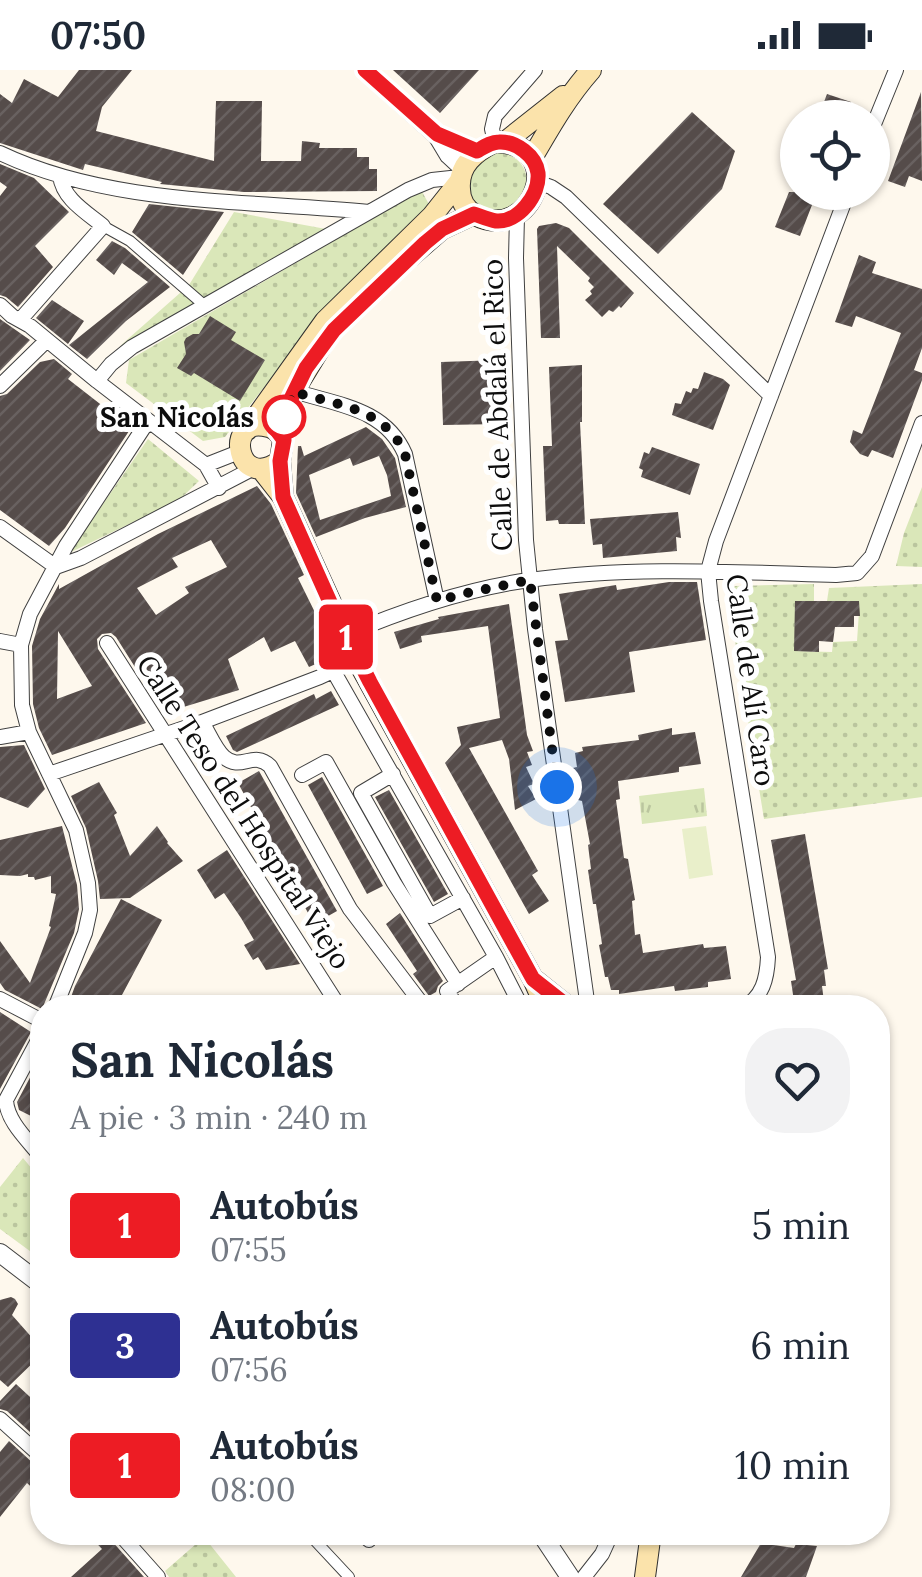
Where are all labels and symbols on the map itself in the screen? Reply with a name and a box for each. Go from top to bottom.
street label: Calle de Abdalá el Rico [474,258,520,552]
marker: San Nicolás [263,396,305,438]
place label: San Nicolás [100,399,254,435]
street label: Calle de Alí Caro [718,572,784,788]
line badge: 1 [314,604,378,670]
street label: Calle Teso del Hospital Viejo [129,648,359,976]
your location [532,762,582,812]

